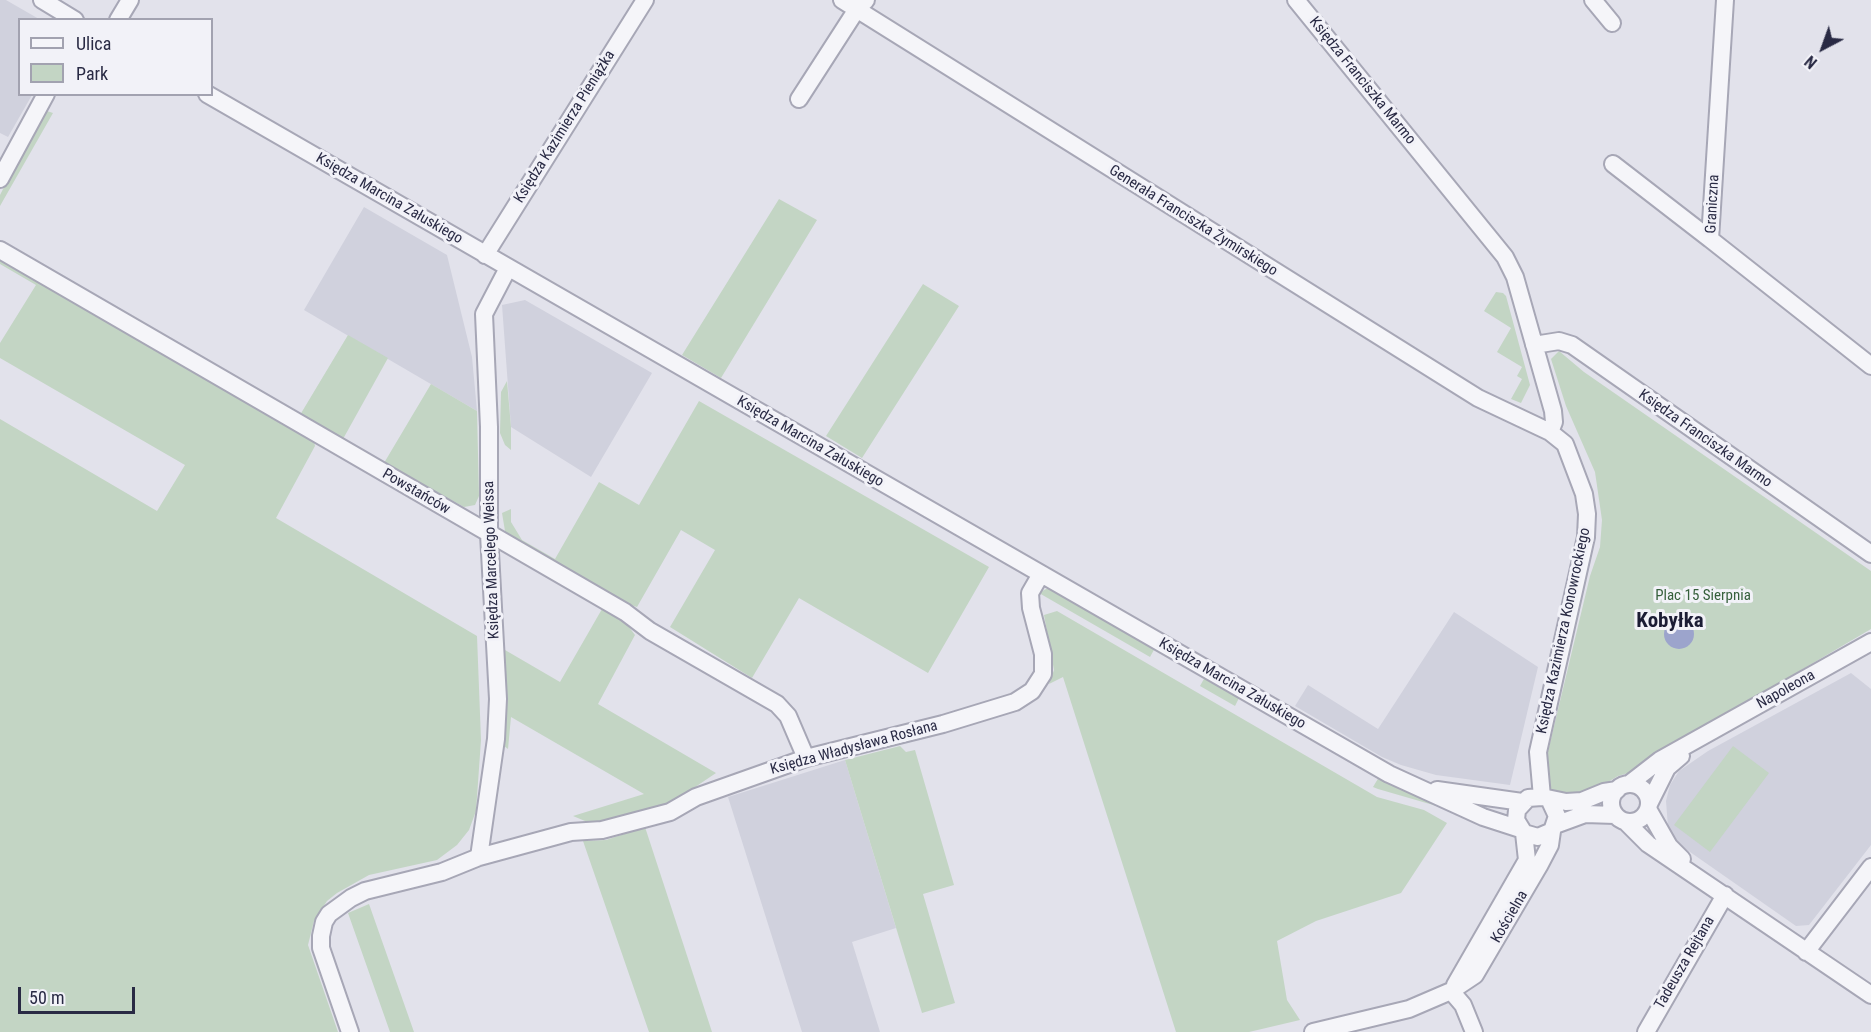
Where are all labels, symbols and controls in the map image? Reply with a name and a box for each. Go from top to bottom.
street label: Księdza Franciszka Marmo [1305,14,1419,148]
legend [18,18,213,96]
north arrow [1793,18,1853,78]
text: Ulica [76,33,111,54]
street label: Księdza Kazimierza Pieniążka [511,47,619,207]
text: N [1801,52,1821,72]
text: Park [76,63,108,84]
street label: Księdza Marcina Załuskiego [312,150,466,248]
street label: Generała Franciszka Żymirskiego [1105,162,1281,280]
street label: Graniczna [1702,174,1724,234]
street label: Księdza Franciszka Marmo [1635,386,1775,492]
street label: Księdza Marcina Załuskiego [733,393,887,491]
street label: Powstańców [379,465,453,519]
street label: Księdza Marcelego Weissa [480,481,504,639]
street label: Księdza Kazimierza Konowrockiego [1533,526,1595,736]
park label: Plac 15 Sierpnia [1655,587,1751,605]
district label: Kobyłka [1636,609,1704,635]
street label: Księdza Marcina Załuskiego [1155,635,1309,733]
street label: Napoleona [1754,667,1818,713]
street label: Księdza Władysława Rosłana [769,717,939,779]
street label: Kościelna [1488,888,1532,946]
street label: Tadeusza Rejtana [1651,913,1719,1013]
scale bar [21,975,138,1013]
text: 50 m [29,987,64,1008]

